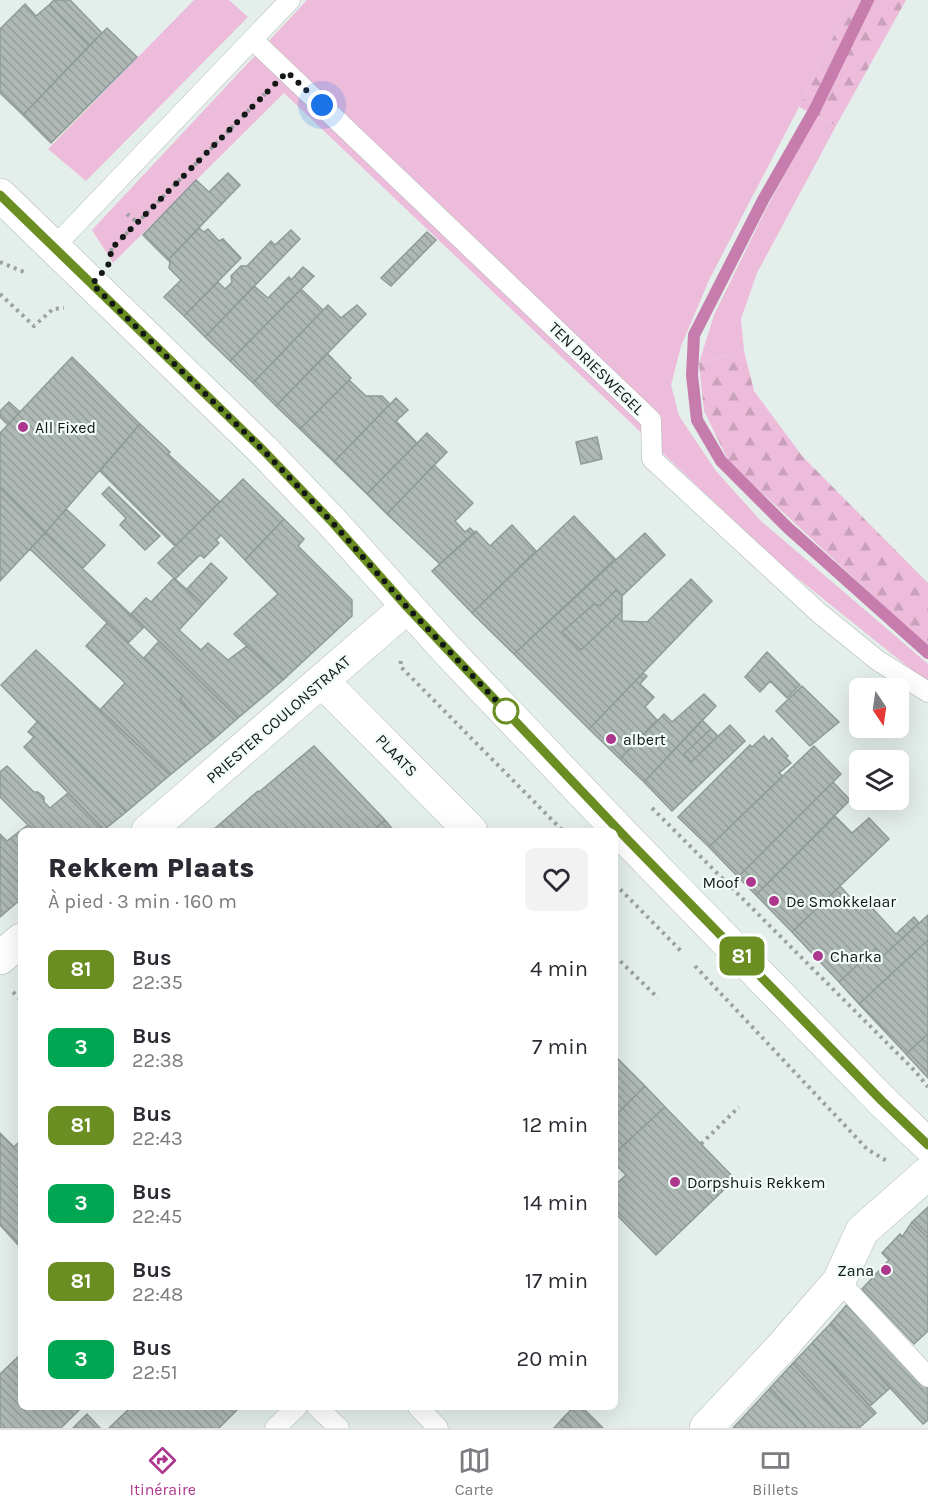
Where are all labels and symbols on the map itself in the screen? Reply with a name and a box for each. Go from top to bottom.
your location [307,90,337,120]
street label: TEN DRIESWEGEL [545,318,649,419]
place label: All Fixed [35,418,96,437]
marker: All Fixed [16,420,30,434]
street label: PRIESTER COULONSTRAAT [202,652,354,787]
north arrow [849,678,909,738]
unlabelled marker [493,698,519,724]
street label: PLAATS [372,730,421,781]
place label: albert [623,730,666,749]
marker: albert [604,732,618,746]
place label: Moof [702,873,740,892]
marker: Moof [744,875,758,889]
place label: De Smokkelaar [786,892,896,911]
marker: De Smokkelaar [767,894,781,908]
line badge: 81 [715,936,769,976]
place label: Charka [830,947,882,966]
marker: Charka [811,949,825,963]
place label: Dorpshuis Rekkem [687,1173,825,1192]
marker: Dorpshuis Rekkem [668,1175,682,1189]
place label: Zana [837,1261,874,1280]
marker: Zana [879,1263,893,1277]

